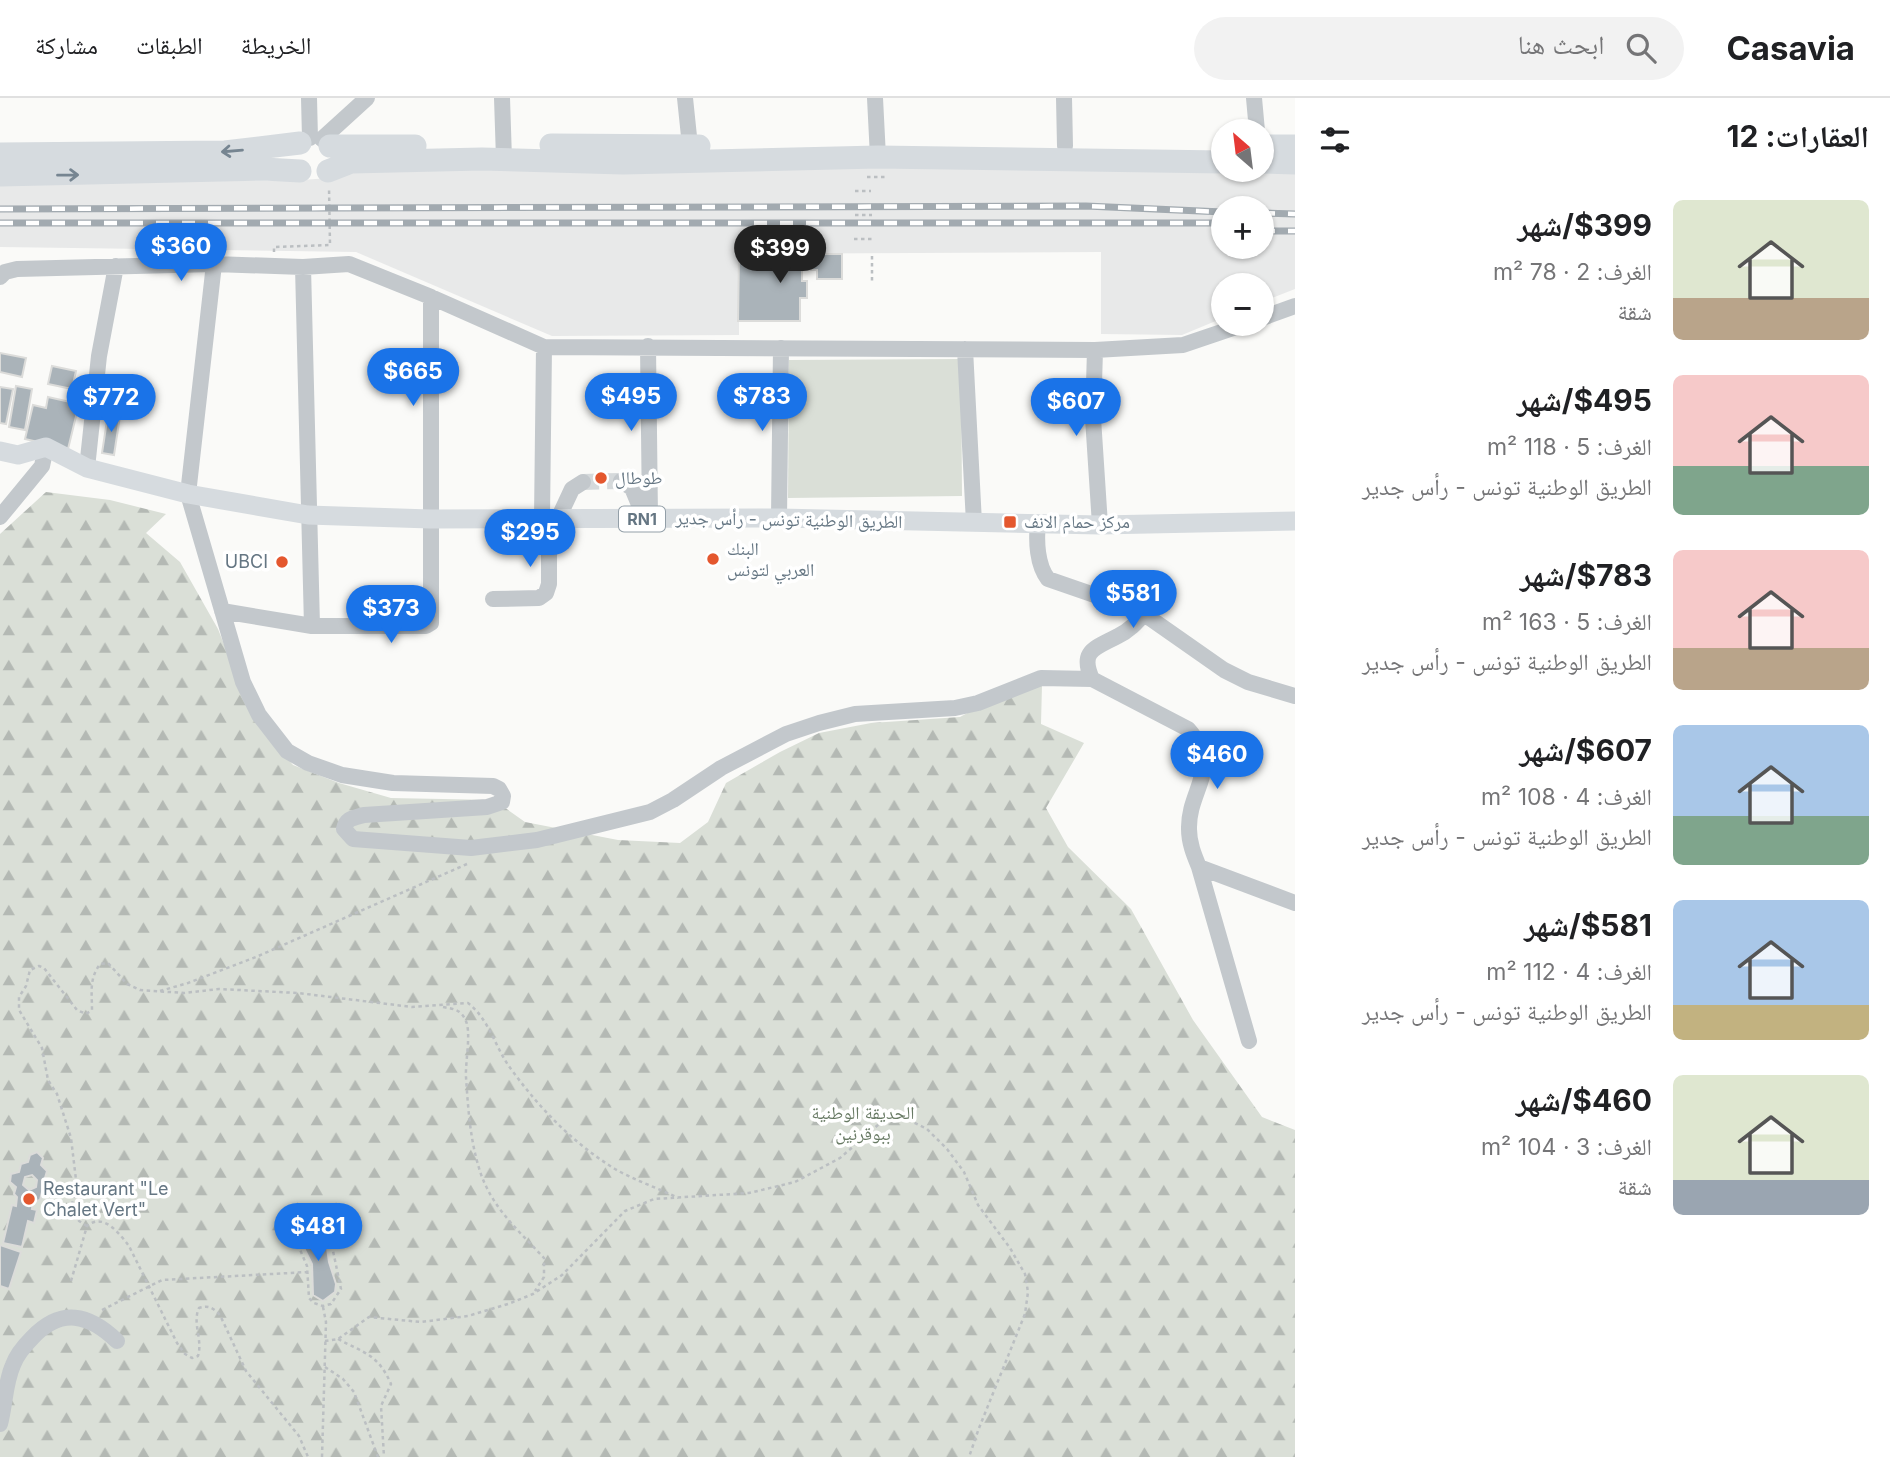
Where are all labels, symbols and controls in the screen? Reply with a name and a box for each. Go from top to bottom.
search box [1194,17,1684,80]
text: Casavia [1726,28,1855,68]
text: ابحث هنا [1518,29,1604,60]
icon: search [1622,29,1660,67]
text: مشاركة [35,31,98,60]
text: الطبقات [136,31,203,60]
text: الخريطة [241,31,311,60]
text: العقارات: 12 [1727,118,1869,154]
north arrow [1211,119,1274,182]
map controls [1211,119,1274,336]
icon: filters [1316,121,1354,159]
one-way arrow [222,145,244,158]
one-way arrow [56,168,79,181]
button: + [1211,196,1274,259]
text: $399/شهر [1518,207,1652,243]
pin: $360 [140,223,222,283]
pin: $399 [739,226,821,285]
icon: home [1729,228,1813,312]
text: $360 [151,232,211,260]
text: $399 [750,234,810,262]
text: الغرف: 2 · 78 m² [1493,258,1652,286]
button: − [1211,273,1274,336]
text: شقة [1618,298,1652,326]
pin: $665 [372,348,454,408]
text: $665 [383,357,443,385]
pin: $772 [70,374,152,434]
pin: $495 [590,374,672,433]
pin: $783 [721,374,803,433]
pin: $607 [1035,378,1117,438]
text: $495 [601,382,661,410]
text: $783 [733,382,791,410]
text: $495/شهر [1517,382,1652,418]
text: $772 [83,383,139,411]
text: $607 [1047,387,1105,415]
icon: home [1729,403,1813,487]
text: الغرف: 5 · 118 m² [1487,433,1652,461]
place label: طوطال [615,467,662,489]
marker: طوطال [593,470,609,486]
text: الطريق الوطنية تونس - رأس جدير [1362,473,1652,501]
road number: RN1 [619,506,665,532]
street label: الطريق الوطنية تونس - رأس جدير [674,507,903,533]
pin: $295 [489,510,571,569]
place label: مركز حمام الانف [1024,511,1130,534]
marker: مركز حمام الانف [1002,514,1018,530]
text: $295 [500,518,560,546]
place label: البنك العربي لتونس [727,538,814,585]
place label: UBCI [225,551,268,572]
marker: البنك العربي لتونس [705,551,721,567]
marker: UBCI [274,554,290,570]
text: $783/شهر [1520,557,1652,593]
pin: $581 [1092,570,1174,630]
icon: home [1729,578,1813,662]
text: $581 [1106,579,1160,607]
pin: $373 [350,586,432,645]
text: $373 [362,594,420,622]
text: الغرف: 5 · 163 m² [1482,608,1652,636]
text: الطريق الوطنية تونس - رأس جدير [1362,648,1652,676]
pin: $460 [1176,732,1258,791]
text: $607/شهر [1519,732,1652,768]
text: $460 [1186,740,1248,768]
icon: home [1729,753,1813,837]
text: الغرف: 4 · 108 m² [1481,783,1652,811]
text: الطريق الوطنية تونس - رأس جدير [1362,823,1652,851]
text: $581/شهر [1524,907,1652,943]
icon: home [1729,928,1813,1012]
text: الغرف: 4 · 112 m² [1486,958,1652,986]
text: الطريق الوطنية تونس - رأس جدير [1362,998,1652,1026]
text: $460/شهر [1516,1082,1652,1118]
park label: الحديقة الوطنية ببوقرنين [811,1102,915,1145]
icon: home [1729,1103,1813,1187]
text: الغرف: 3 · 104 m² [1481,1133,1652,1161]
text: شقة [1618,1173,1652,1201]
place label: Restaurant "Le Chalet Vert" [43,1178,169,1220]
marker: Restaurant "Le Chalet Vert" [21,1191,37,1207]
pin: $481 [277,1204,359,1263]
text: $481 [290,1212,346,1240]

